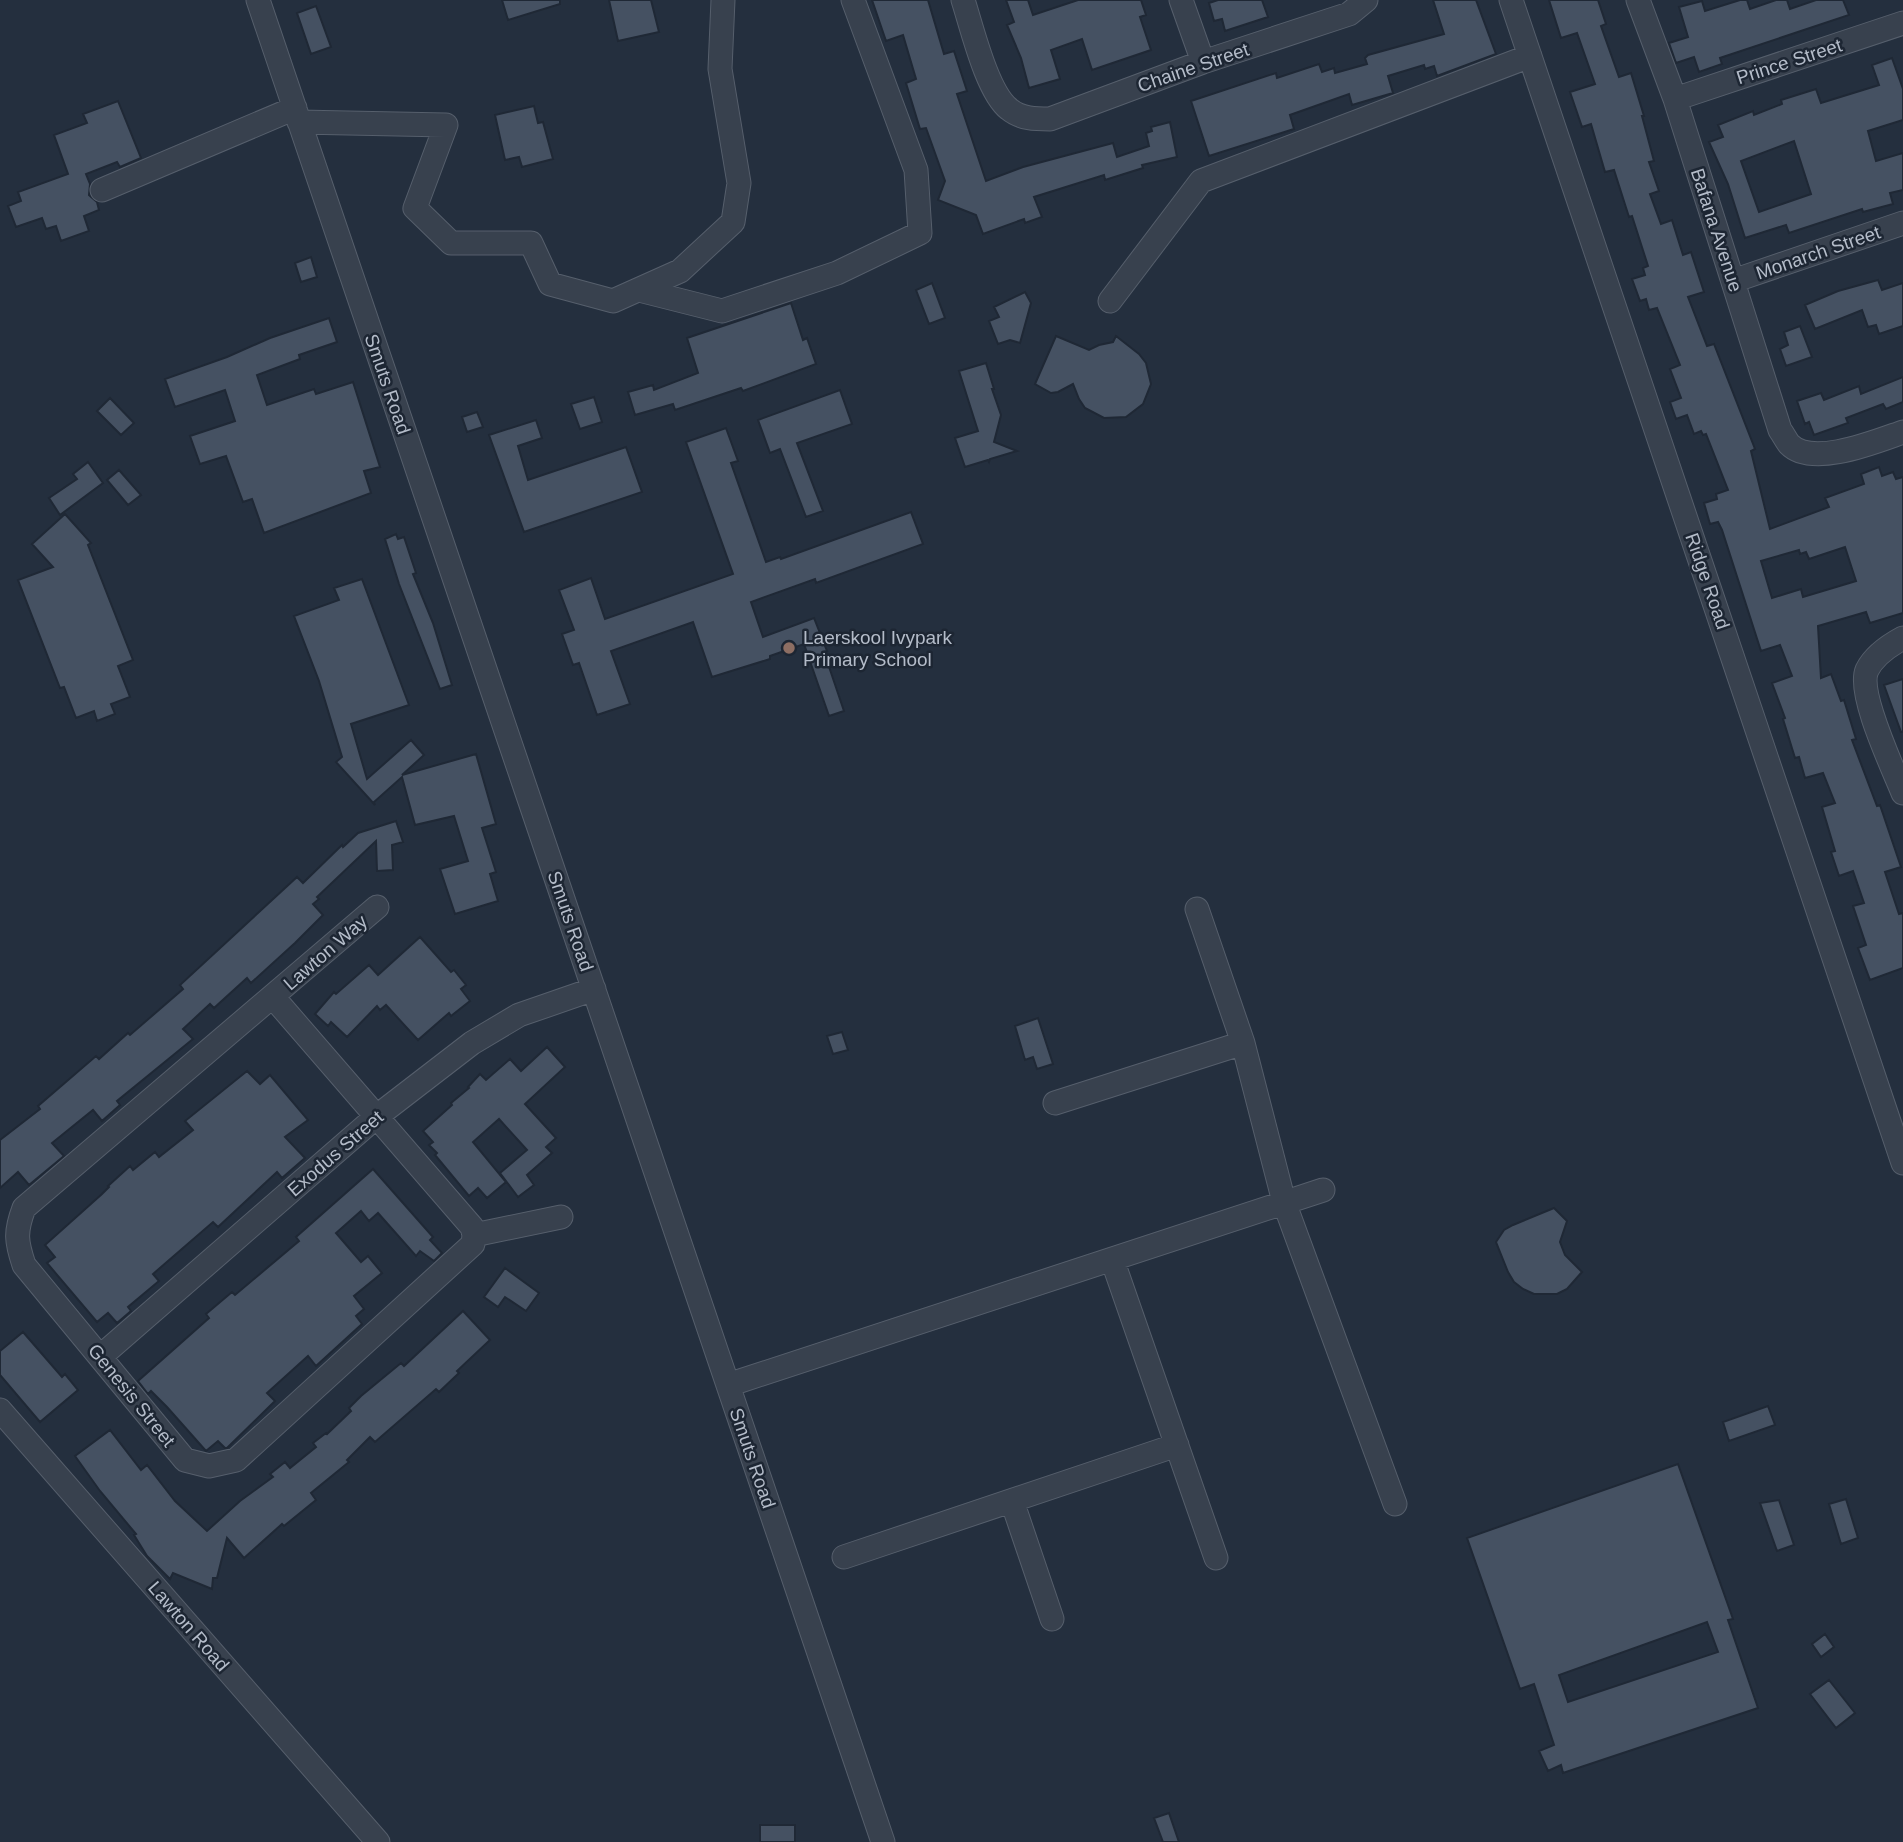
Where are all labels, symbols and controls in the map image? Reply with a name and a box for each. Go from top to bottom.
street label: Prince Street [1734,34,1845,88]
street label: Chaine Street [1135,38,1252,96]
street label: Bafana Avenue [1687,166,1746,295]
street label: Monarch Street [1753,221,1884,284]
street label: Smuts Road [361,331,414,437]
street label: Ridge Road [1681,530,1734,632]
place label: Laerskool Ivypark Primary School [803,627,952,670]
marker: Laerskool Ivypark Primary School [781,640,797,656]
street label: Smuts Road [544,868,597,974]
street label: Lawton Way [279,910,372,994]
street label: Exodus Street [283,1106,388,1200]
street label: Genesis Street [84,1340,180,1451]
street label: Smuts Road [726,1405,779,1511]
street label: Lawton Road [144,1577,233,1675]

